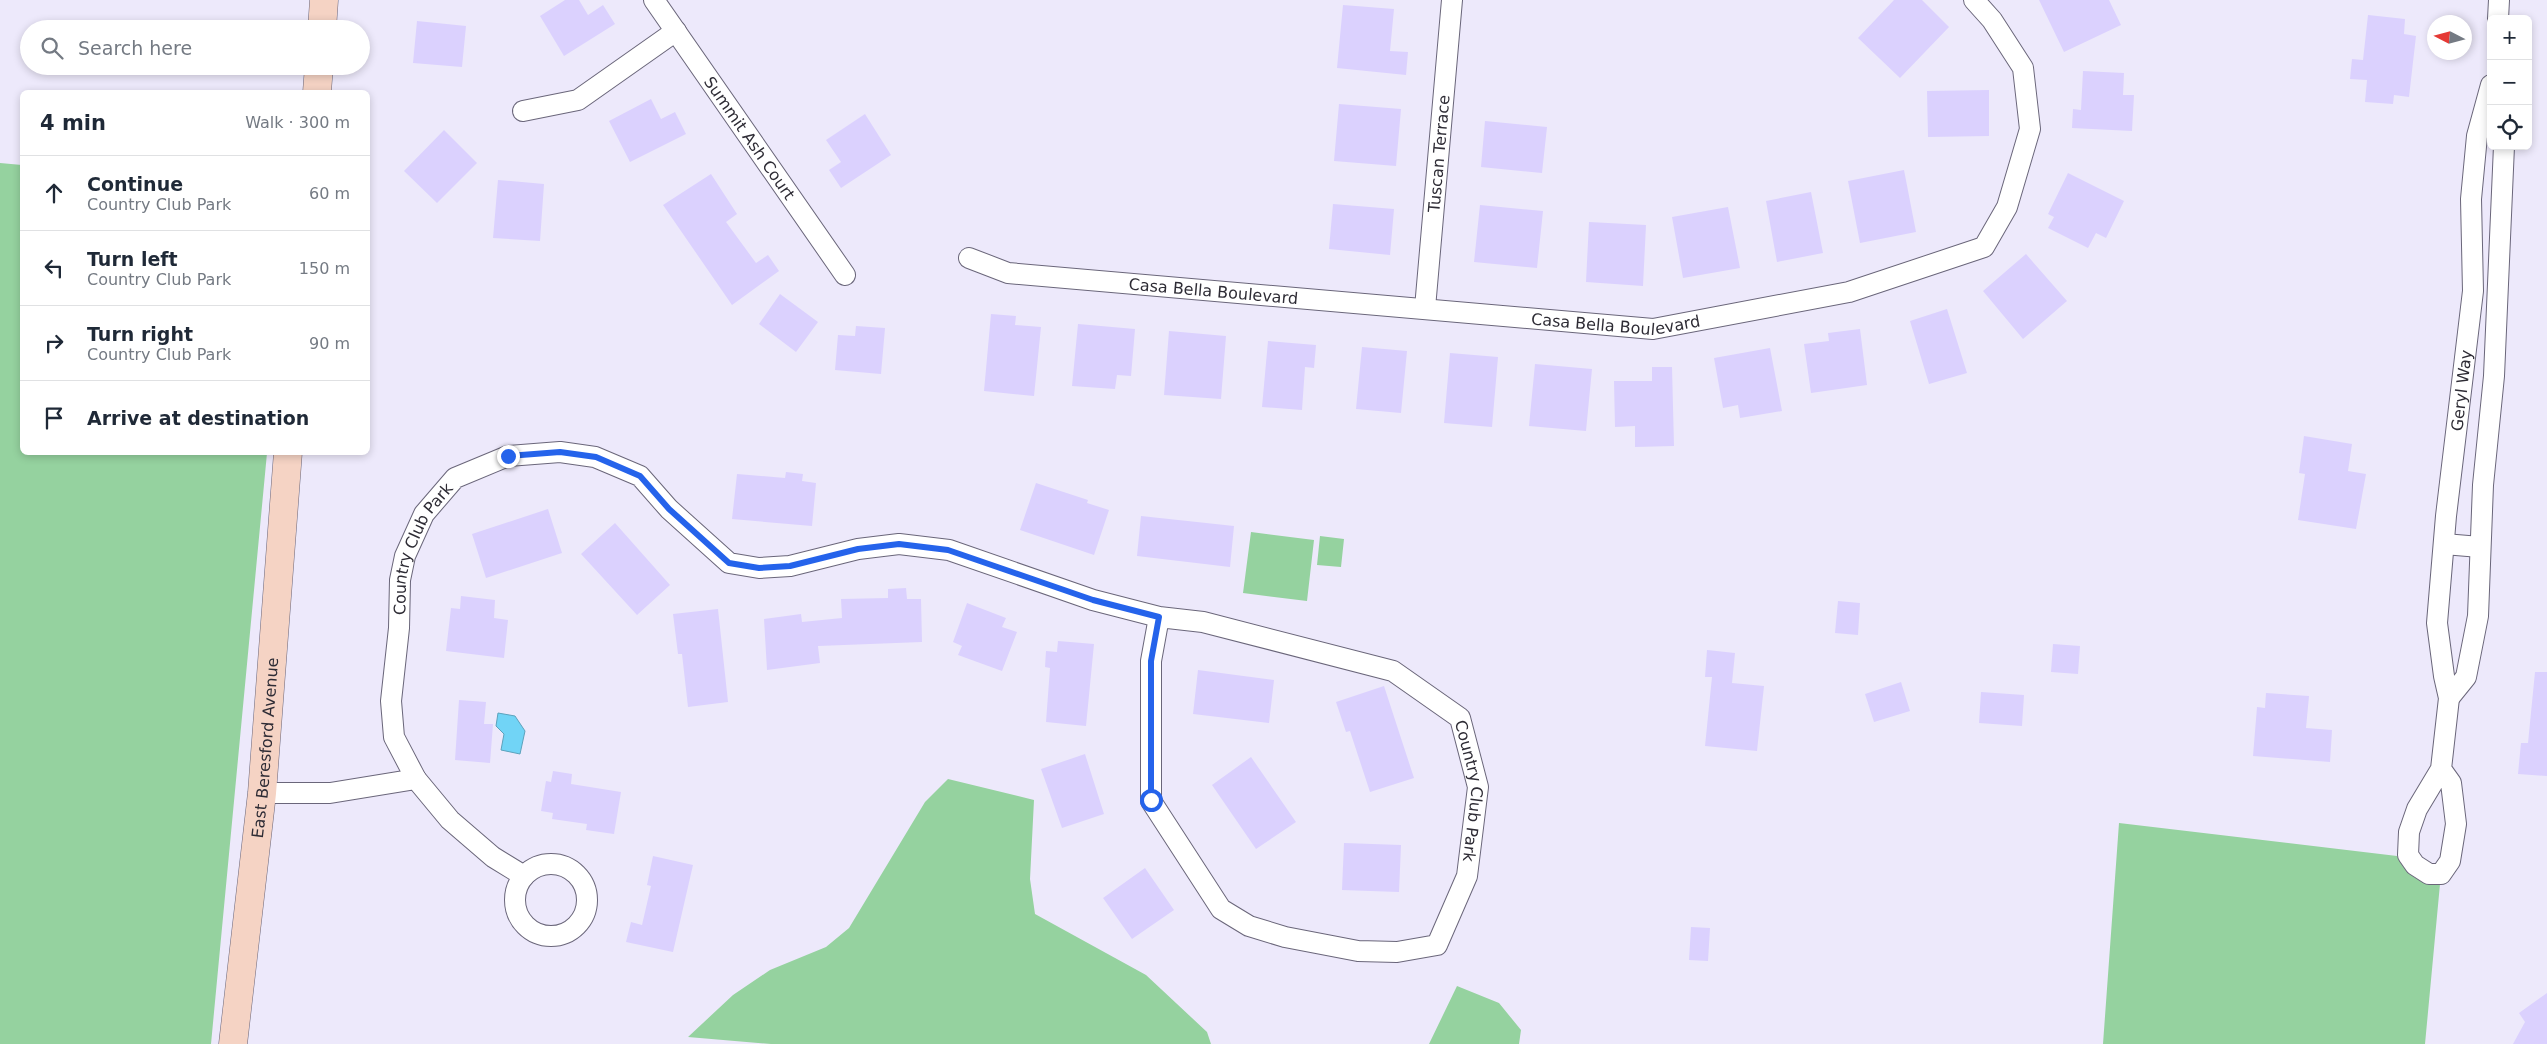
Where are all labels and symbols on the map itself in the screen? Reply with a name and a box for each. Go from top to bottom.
north arrow [2427,15,2472,60]
street label: Summit Ash Court [700,73,799,203]
street label: Tuscan Terrace [1424,94,1453,214]
street label: Casa Bella Boulevard [1128,274,1299,308]
street label: Casa Bella Boulevard [1531,309,1702,339]
street label: Geryl Way [2447,349,2475,432]
route end [497,445,520,468]
street label: Country Club Park [390,478,457,615]
street label: East Beresford Avenue [247,657,282,839]
street label: Country Club Park [1451,718,1487,863]
route start [1140,789,1163,812]

